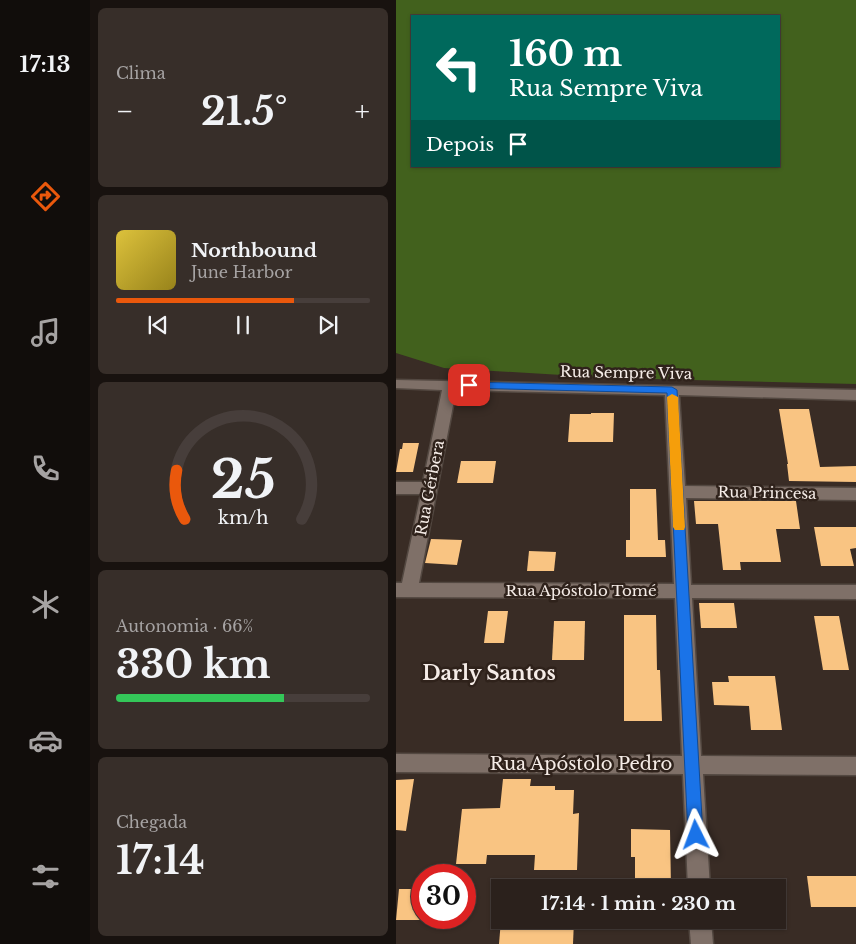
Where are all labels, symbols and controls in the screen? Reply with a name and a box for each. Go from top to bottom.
text: 160 m [509,32,622,75]
icon: left [426,35,491,100]
text: 17:13 [20,51,70,78]
text: Clima [116,63,166,83]
text: Rua Sempre Viva [509,75,703,102]
text: 21.5° [201,88,287,135]
text: − [116,94,134,129]
text: + [355,94,370,129]
icon: arrive [504,130,532,158]
text: Depois [426,133,494,156]
icon: directions [28,179,63,214]
text: Northbound [191,239,317,262]
text: June Harbor [191,262,292,282]
icon: previous [144,311,172,339]
icon: pause [229,311,257,339]
icon: next [314,311,342,339]
icon: music [28,315,63,350]
street label: Rua Sempre Viva [560,362,693,383]
pin [448,364,490,406]
icon: arrive [455,371,483,399]
street label: Rua Gérbera [411,438,448,537]
text: 25 [211,448,275,512]
icon: phone [28,451,63,486]
street label: Rua Princesa [717,482,817,503]
text: km/h [218,507,268,529]
street label: Rua Apóstolo Tomé [506,581,657,600]
icon: climate [28,587,63,622]
text: Autonomia · 66% [116,616,253,636]
text: 330 km [116,641,270,688]
district label: Darly Santos [422,661,556,685]
icon: car [28,723,63,758]
street label: Rua Apóstolo Pedro [490,753,672,775]
position arrow [669,808,721,860]
text: Chegada [116,812,187,832]
text: 17:14 [116,837,205,884]
icon: filters [28,859,63,894]
speed limit sign: 30 [411,864,476,929]
text: 17:14 · 1 min · 230 m [541,892,736,915]

